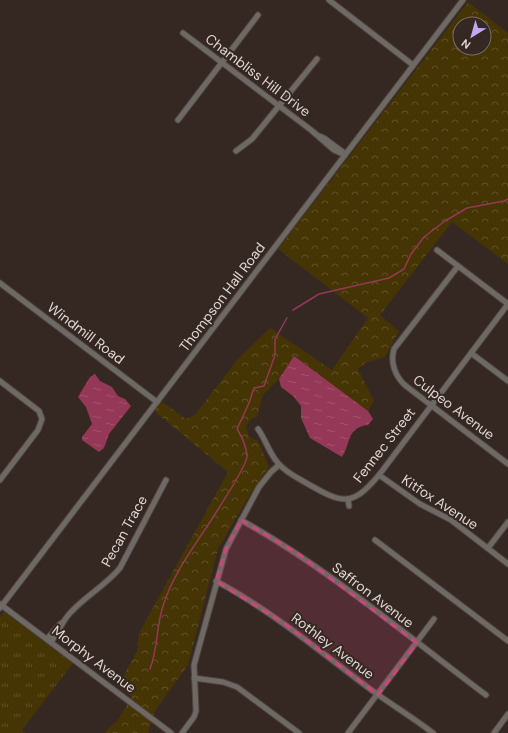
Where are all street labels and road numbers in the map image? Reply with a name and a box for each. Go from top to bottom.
street label: Chambliss Hill Drive [202,30,314,120]
street label: Thompson Hall Road [175,239,269,355]
street label: Windmill Road [44,298,128,368]
street label: Culpeo Avenue [410,370,498,444]
street label: Fennec Street [349,404,419,486]
street label: Kitfox Avenue [398,471,482,533]
street label: Pecan Trace [97,492,151,570]
street label: Saffron Avenue [329,558,418,632]
street label: Rothley Avenue [288,609,378,683]
street label: Morphy Avenue [48,621,140,697]

